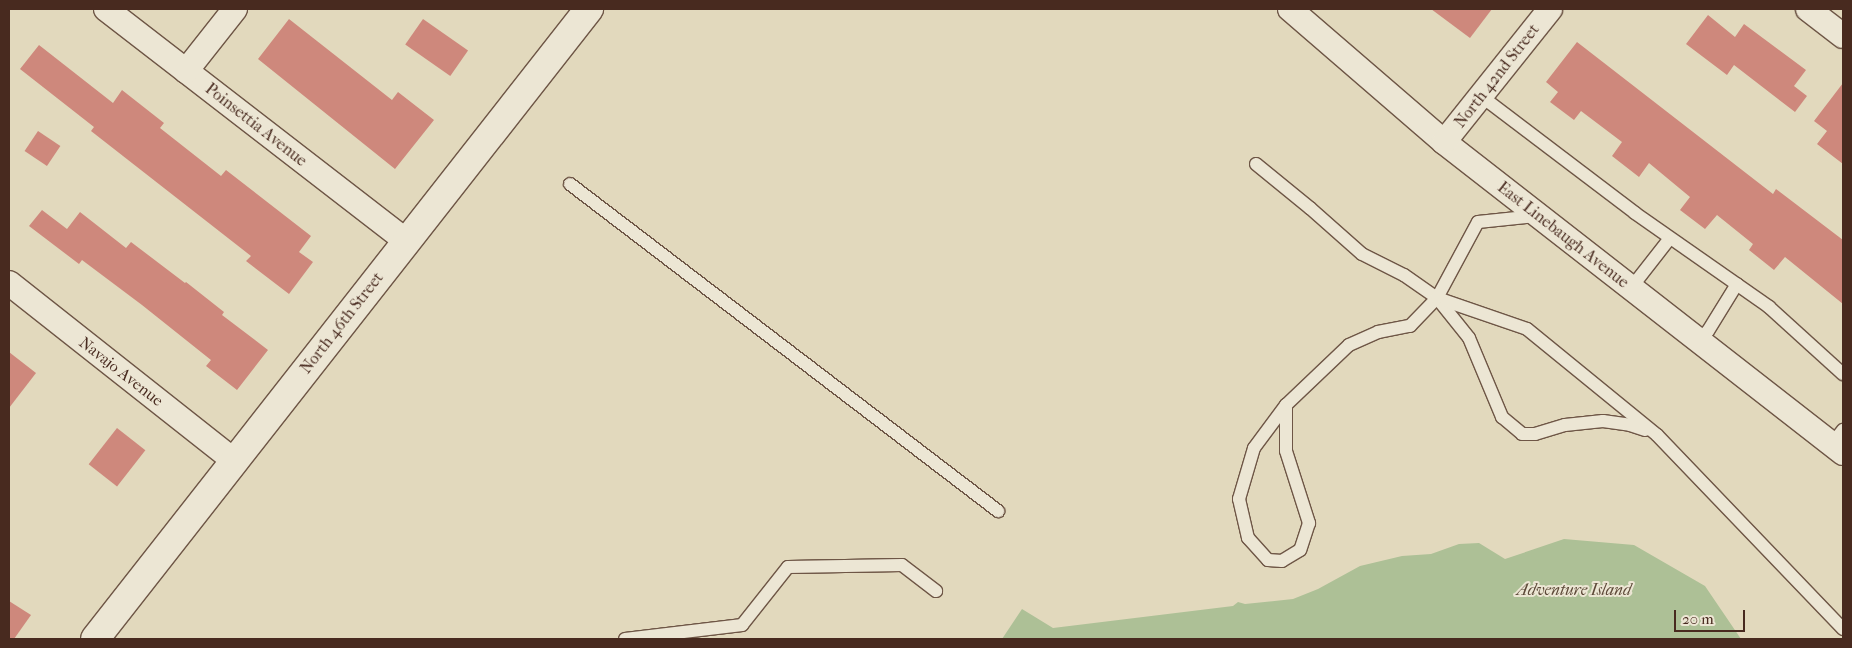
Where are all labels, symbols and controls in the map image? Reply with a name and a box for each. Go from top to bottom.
street label: North 42nd Street [1451,20,1543,132]
street label: Poinsettia Avenue [201,79,311,171]
street label: East Linebaugh Avenue [1494,178,1632,292]
street label: North 46th Street [296,268,388,378]
street label: Navajo Avenue [75,333,167,411]
park label: Adventure Island [1517,580,1631,600]
scale bar [1677,600,1748,632]
text: 20 m [1682,610,1714,628]

